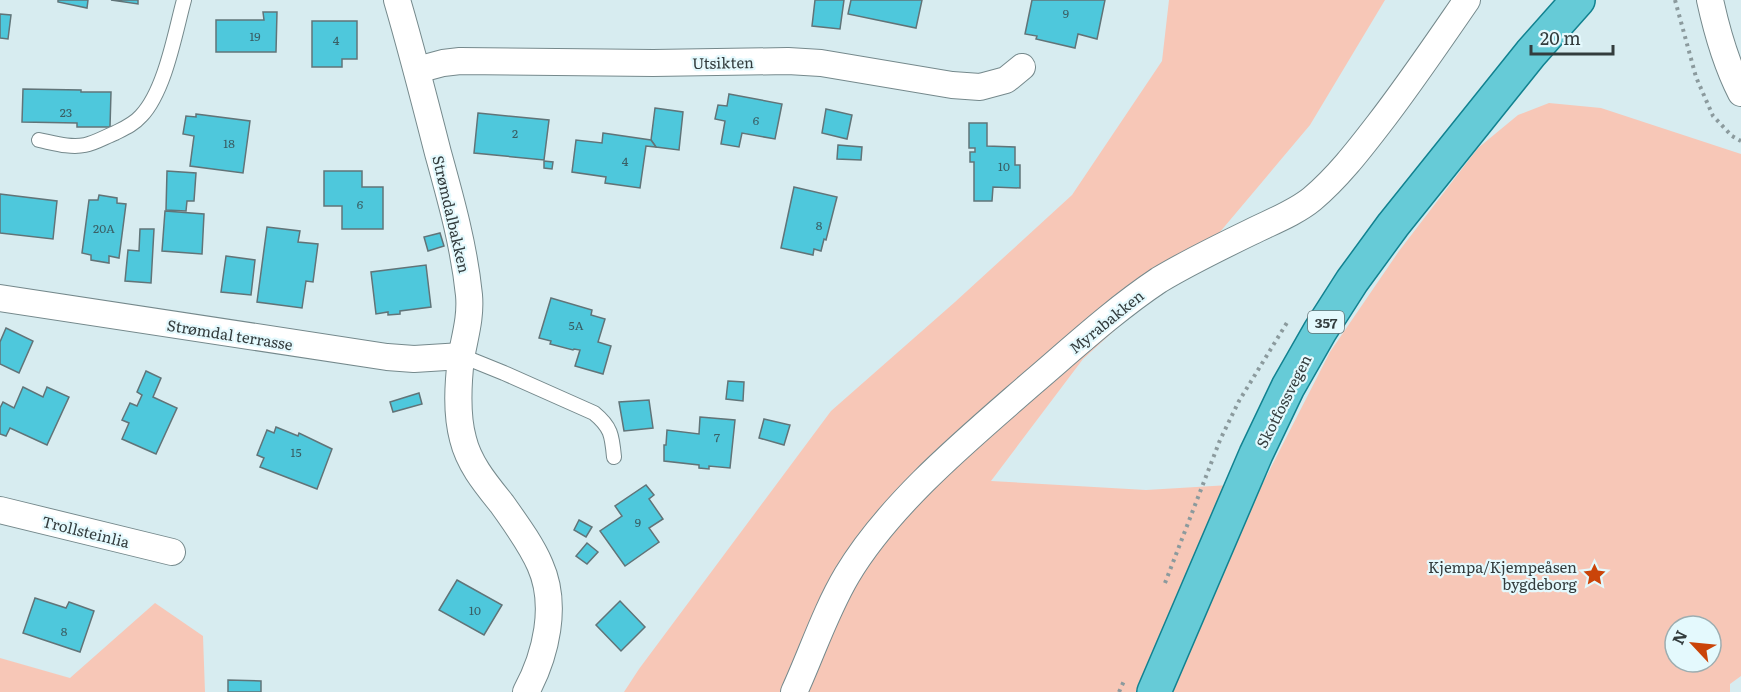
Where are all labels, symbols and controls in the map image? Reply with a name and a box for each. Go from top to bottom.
house number: 9 [1063,4,1069,22]
scale bar [1531,18,1614,56]
text: 20 m [1540,24,1581,51]
house number: 19 [249,27,261,45]
house number: 4 [333,31,340,49]
street label: Utsikten [692,50,754,74]
house number: 23 [60,103,72,121]
house number: 6 [753,111,760,129]
house number: 2 [512,124,518,142]
house number: 18 [223,134,235,152]
house number: 4 [622,152,629,170]
street label: Strømdalbakken [427,153,477,275]
house number: 10 [998,157,1010,175]
house number: 6 [357,195,364,213]
house number: 8 [816,216,823,234]
house number: 20A [93,219,115,237]
street label: Myrabakken [1064,284,1148,358]
road number: 357 [1308,311,1344,333]
street label: Strømdal terrasse [165,313,295,355]
house number: 5A [569,316,584,334]
street label: Skotfossvegen [1250,350,1316,452]
house number: 7 [714,428,720,446]
house number: 15 [291,443,301,461]
street label: Trollsteinlia [40,509,133,553]
house number: 9 [635,513,641,531]
place label: Kjempa/Kjempeåsen bygdeborg [1428,555,1578,595]
place icon: Kjempa/Kjempeåsen bygdeborg [1582,562,1608,588]
house number: 10 [469,601,481,619]
north arrow [1663,614,1723,674]
house number: 8 [61,622,68,640]
text: N [1665,626,1692,648]

